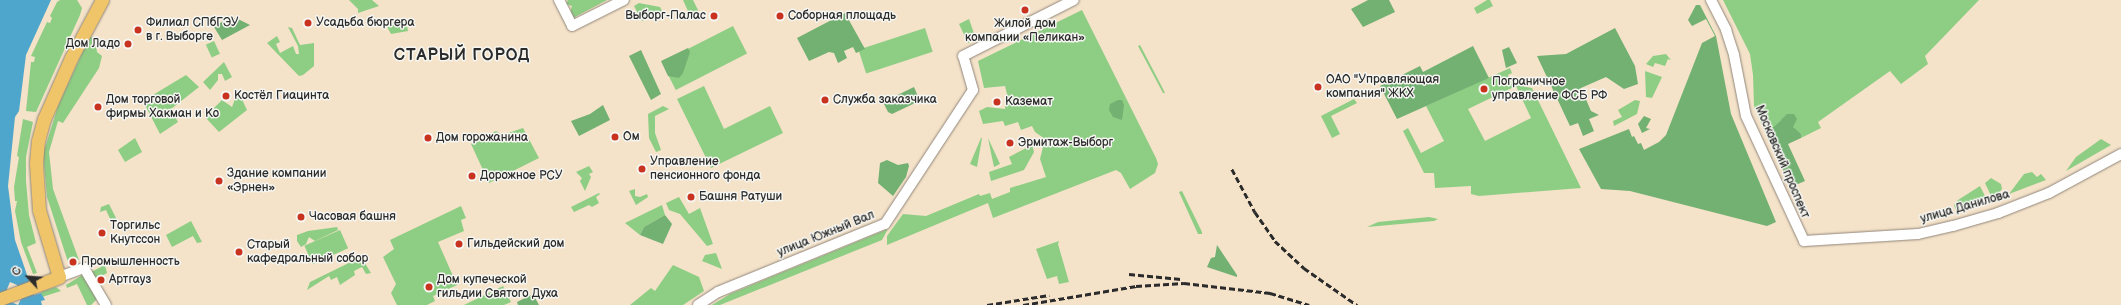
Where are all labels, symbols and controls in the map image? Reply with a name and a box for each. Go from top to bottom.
marker: Жилой дом компании «Пеликан» [1020,5,1030,15]
place label: Выборг-Палас [625,9,706,23]
place label: Соборная площадь [788,9,896,23]
marker: Выборг-Палас [709,11,719,21]
marker: Соборная площадь [775,11,785,21]
place label: Филиал СПбГЭУ в г. Выборге [146,16,239,44]
place label: Усадьба бюргера [316,16,414,30]
place label: Жилой дом компании «Пеликан» [965,17,1085,45]
marker: Усадьба бюргера [303,18,313,28]
marker: Филиал СПбГЭУ в г. Выборге [133,25,143,35]
place label: Дом Ладо [66,37,120,51]
marker: Дом Ладо [123,39,133,49]
district label: СТАРЫЙ ГОРОД [394,46,530,66]
place label: ОАО "Управляющая компания" ЖКХ [1326,73,1439,101]
place label: Пограничное управление ФСБ РФ [1492,75,1607,103]
marker: ОАО "Управляющая компания" ЖКХ [1313,82,1323,92]
marker: Пограничное управление ФСБ РФ [1479,84,1489,94]
place label: Костёл Гиацинта [234,89,329,103]
marker: Костёл Гиацинта [221,91,231,101]
place label: Дом торговой фирмы Хакман и Ко [106,93,219,121]
place label: Служба заказчика [833,93,937,107]
marker: Служба заказчика [820,95,830,105]
place label: Каземат [1005,95,1053,109]
marker: Каземат [992,97,1002,107]
marker: Дом торговой фирмы Хакман и Ко [93,102,103,112]
street label: Московский проспект [1752,103,1812,221]
place label: Ом [623,130,640,144]
place label: Дом горожанина [436,131,528,145]
marker: Ом [610,132,620,142]
marker: Дом горожанина [423,133,433,143]
place label: Эрмитаж-Выборг [1018,136,1113,150]
marker: Эрмитаж-Выборг [1005,138,1015,148]
place label: Управление пенсионного фонда [650,155,761,183]
marker: Управление пенсионного фонда [637,164,647,174]
place label: Здание компании «Эрнен» [227,167,326,195]
place label: Дорожное РСУ [480,169,562,183]
marker: Дорожное РСУ [467,171,477,181]
marker: Здание компании «Эрнен» [214,176,224,186]
street label: улица Данилова [1919,187,2011,227]
place label: Башня Ратуши [699,190,782,204]
marker: Башня Ратуши [686,192,696,202]
street label: улица Южный Вал [775,208,877,260]
place label: Часовая башня [309,210,396,224]
marker: Часовая башня [296,212,306,222]
place label: Торгильс Кнутссон [110,219,160,247]
marker: Торгильс Кнутссон [97,228,107,238]
place label: Гильдейский дом [467,237,564,251]
place label: Старый кафедральный собор [247,238,368,266]
marker: Гильдейский дом [454,239,464,249]
marker: Старый кафедральный собор [234,247,244,257]
place label: Промышленность [81,255,180,269]
north arrow [8,257,48,297]
marker: Промышленность [68,257,78,267]
text: С [9,265,24,278]
place label: Артгауз [109,273,151,287]
place label: Дом купеческой гильдии Святого Духа [437,273,558,301]
marker: Артгауз [96,275,106,285]
marker: Дом купеческой гильдии Святого Духа [424,282,434,292]

